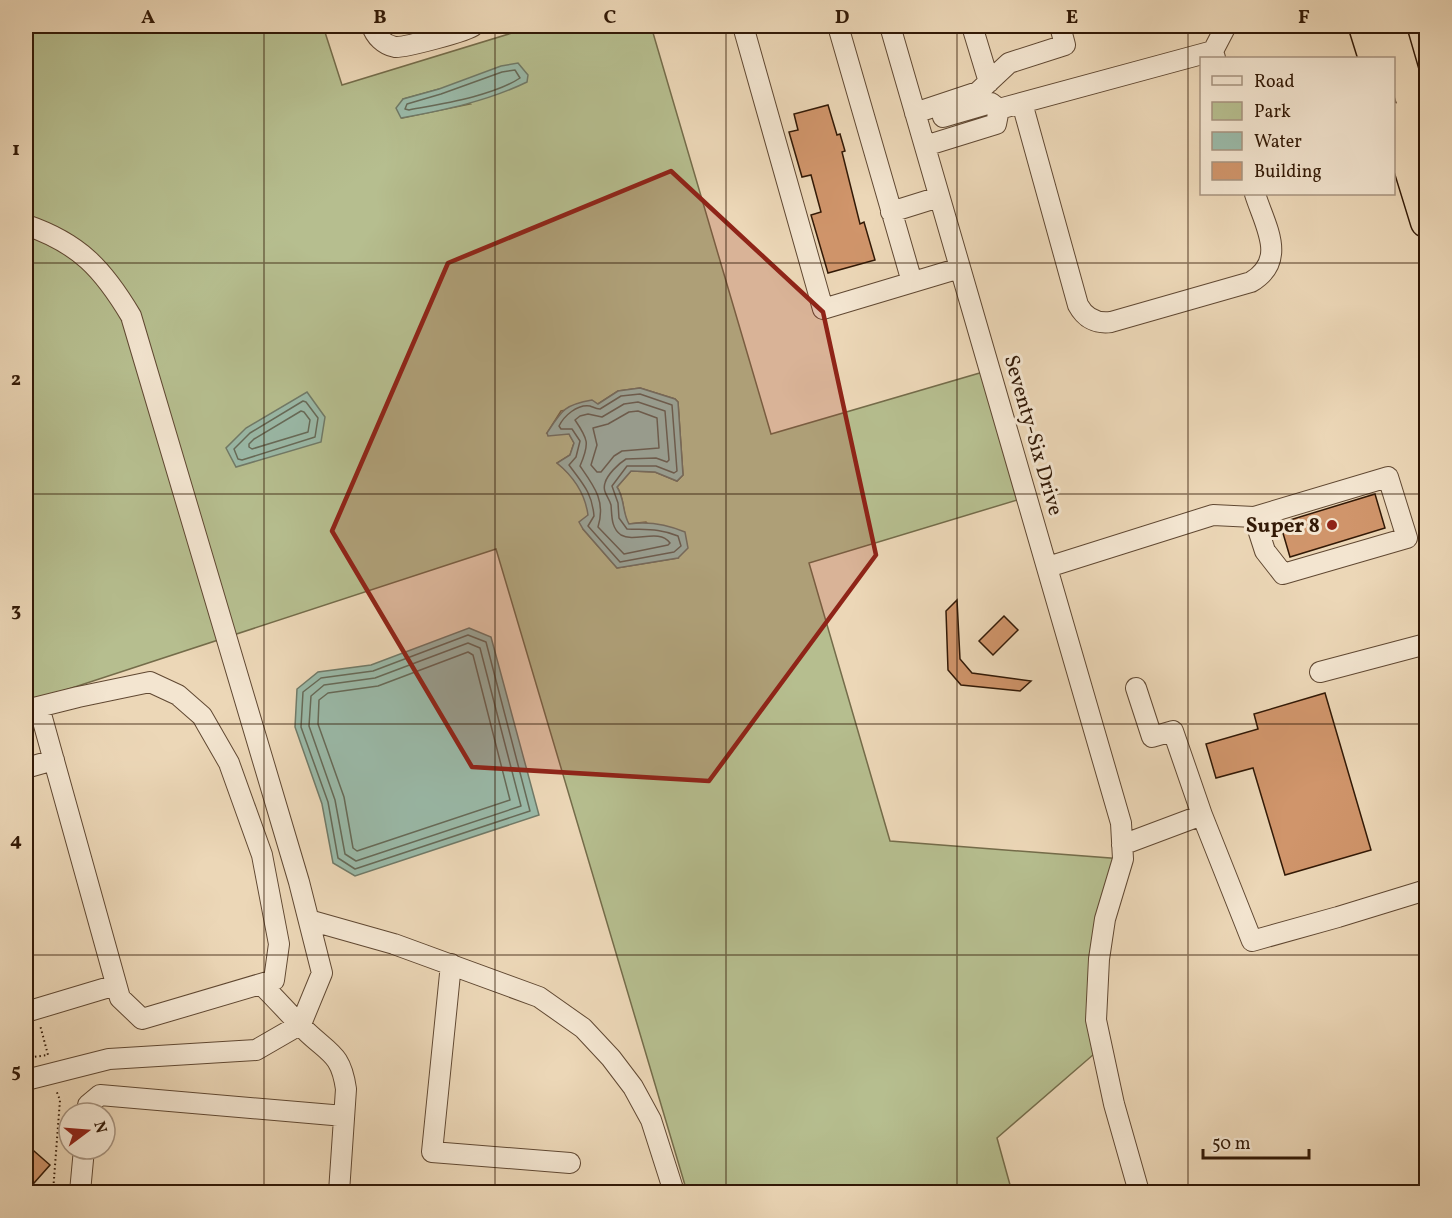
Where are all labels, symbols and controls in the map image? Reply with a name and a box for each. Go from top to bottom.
text: A [141,4,155,32]
text: B [373,4,387,32]
text: C [604,4,617,32]
text: D [835,4,849,32]
text: E [1066,4,1078,32]
text: F [1298,4,1310,32]
legend [1200,57,1395,195]
text: Road [1254,70,1295,95]
text: Park [1254,100,1291,125]
text: Water [1254,130,1302,155]
text: 1 [12,136,20,164]
text: Building [1254,160,1322,185]
street label: Seventy-Six Drive [996,352,1069,519]
text: 2 [11,366,21,394]
place label: Super 8 [1246,512,1320,541]
marker: Super 8 [1325,518,1339,532]
text: 3 [11,597,21,625]
text: 4 [10,827,22,855]
text: 5 [11,1058,21,1086]
north arrow [57,1101,117,1161]
text: N [87,1119,112,1136]
scale bar [1203,1122,1310,1160]
text: 50 m [1212,1132,1251,1157]

